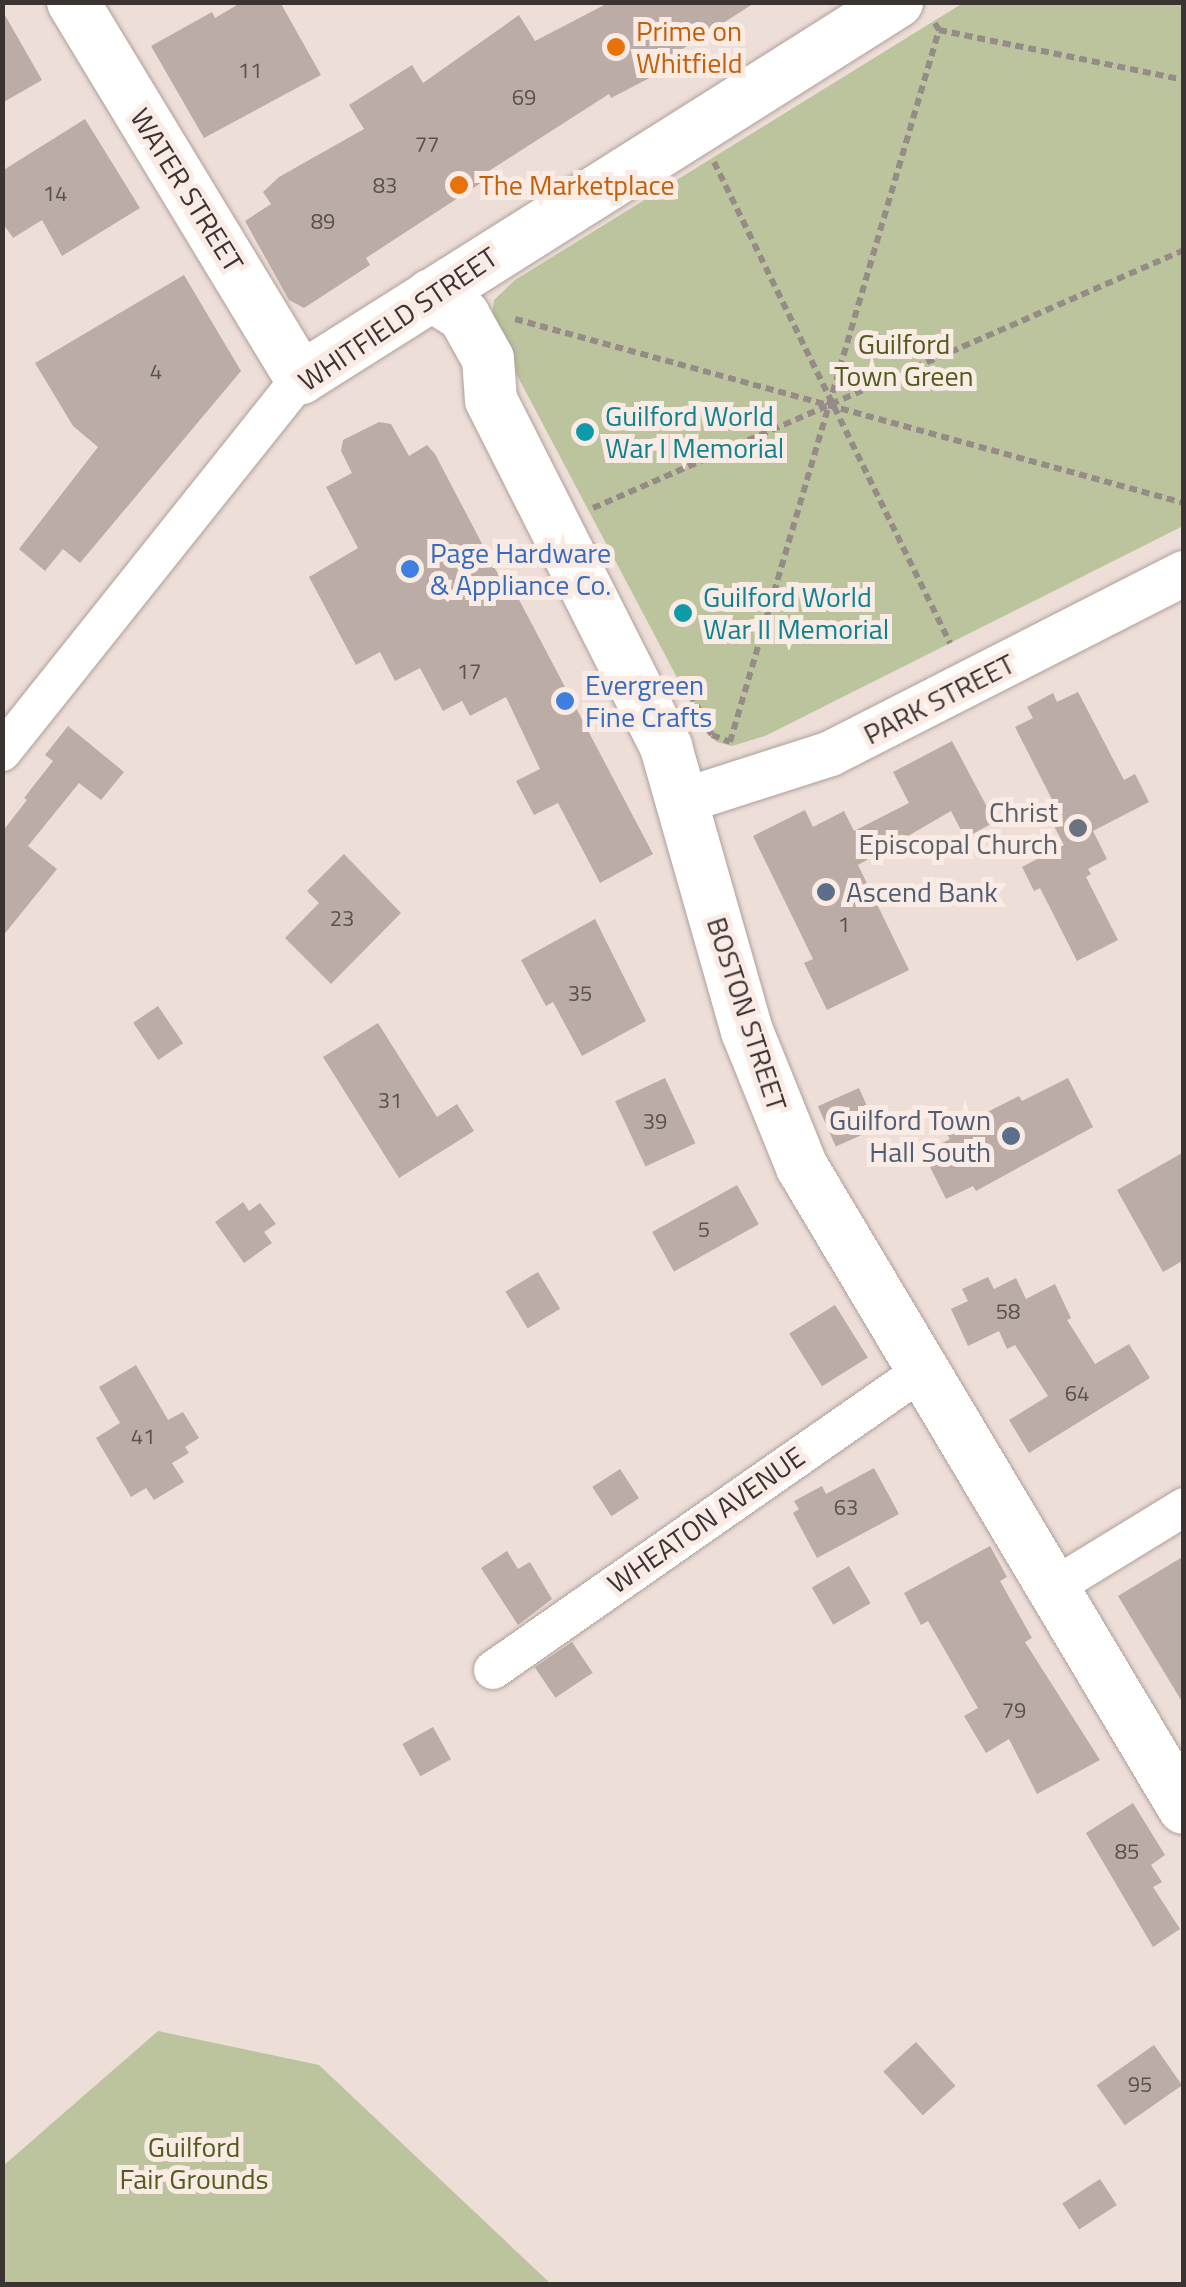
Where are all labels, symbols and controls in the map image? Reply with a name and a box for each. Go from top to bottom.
place label: Prime on Whitfield [636,14,743,80]
marker: Prime on Whitfield [605,36,627,58]
house number: 11 [238,58,262,84]
house number: 69 [512,85,536,111]
street label: WATER STREET [123,102,251,278]
house number: 77 [415,132,439,158]
place label: The Marketplace [479,168,675,202]
house number: 83 [373,173,397,199]
marker: The Marketplace [448,174,470,196]
house number: 14 [43,181,67,207]
house number: 89 [311,209,335,235]
street label: WHITFIELD STREET [292,240,504,398]
park label: Guilford Town Green [834,327,974,393]
house number: 4 [150,359,162,385]
place label: Guilford World War I Memorial [605,399,784,465]
marker: Guilford World War I Memorial [574,421,596,443]
place label: Page Hardware & Appliance Co. [430,536,611,602]
marker: Page Hardware & Appliance Co. [399,558,421,580]
place label: Guilford World War II Memorial [703,580,889,646]
marker: Guilford World War II Memorial [672,602,694,624]
street label: PARK STREET [858,647,1020,751]
house number: 17 [457,659,481,685]
place label: Evergreen Fine Crafts [585,668,712,734]
marker: Evergreen Fine Crafts [554,690,576,712]
place label: Christ Episcopal Church [859,795,1058,861]
marker: Christ Episcopal Church [1067,817,1089,839]
place label: Ascend Bank [846,875,998,909]
marker: Ascend Bank [815,881,837,903]
house number: 23 [330,906,354,932]
house number: 1 [838,912,850,938]
street label: BOSTON STREET [700,913,794,1115]
house number: 35 [568,981,592,1007]
house number: 31 [378,1088,402,1114]
place label: Guilford Town Hall South [829,1103,991,1169]
house number: 39 [643,1109,667,1135]
marker: Guilford Town Hall South [1000,1125,1022,1147]
house number: 5 [698,1217,710,1243]
house number: 58 [996,1299,1020,1325]
house number: 64 [1065,1381,1089,1407]
house number: 41 [131,1424,155,1450]
street label: WHEATON AVENUE [601,1440,811,1600]
house number: 63 [834,1495,858,1521]
house number: 79 [1002,1698,1026,1724]
house number: 85 [1115,1839,1139,1865]
house number: 95 [1128,2072,1152,2098]
park label: Guilford Fair Grounds [120,2130,268,2196]

